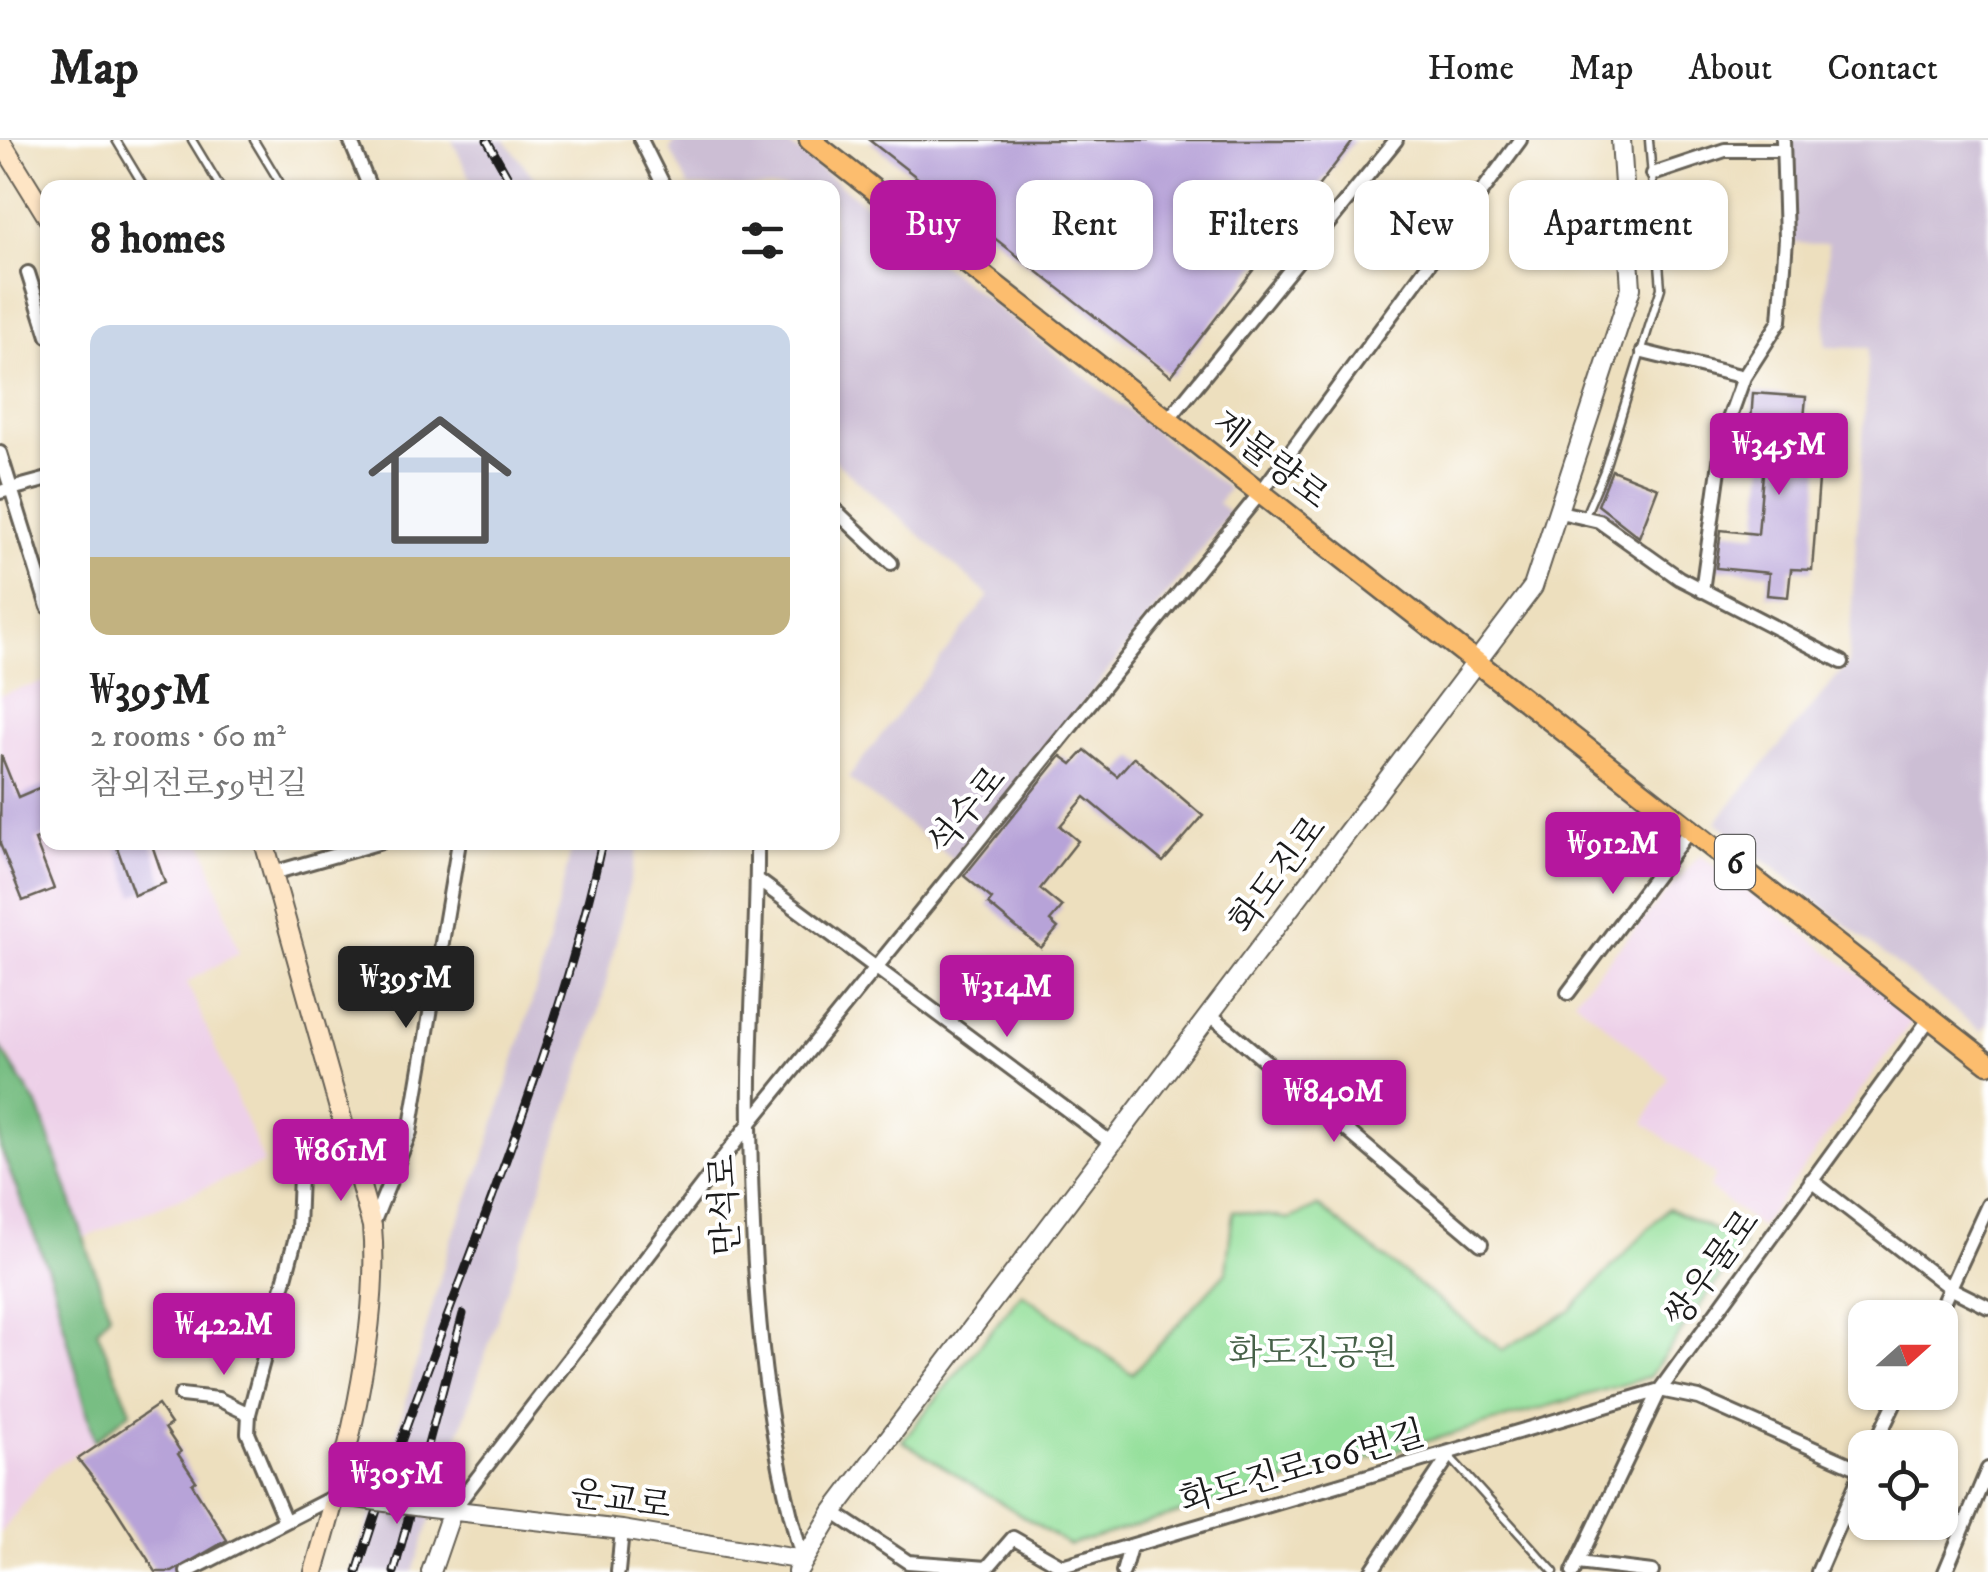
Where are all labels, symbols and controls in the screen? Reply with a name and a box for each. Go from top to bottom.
text: Map [50,39,138,99]
text: Home [1427,47,1514,91]
text: Map [1569,47,1633,91]
text: About [1688,47,1772,91]
text: Contact [1827,47,1938,91]
chip: Buy [870,180,996,270]
chip: Rent [1016,180,1153,270]
chip: Filters [1173,180,1334,270]
chip: New [1354,180,1489,270]
chip: Apartment [1509,180,1728,270]
icon: filters [735,213,790,268]
text: 8 homes [90,214,225,266]
icon: home [350,390,530,570]
street label: 제물량로 [1203,402,1337,520]
pin: ₩345M [1709,413,1849,498]
text: ₩345M [1732,425,1826,465]
text: ₩395M [90,665,211,717]
text: 2 rooms · 60 m² [90,717,286,757]
street label: 석수로 [919,758,1017,865]
text: 참외전로59번길 [90,765,307,805]
street label: 화도진로 [1220,808,1337,942]
pin: ₩912M [1543,812,1683,897]
text: ₩912M [1567,824,1659,864]
road number: 6 [1715,835,1755,889]
pin: ₩395M [336,946,476,1031]
pin: ₩314M [937,955,1077,1040]
text: ₩395M [360,958,452,998]
text: ₩314M [962,967,1052,1007]
pin: ₩840M [1264,1060,1404,1145]
text: ₩840M [1284,1072,1384,1112]
pin: ₩861M [271,1119,411,1204]
text: ₩861M [295,1131,387,1171]
street label: 만석로 [701,1153,751,1257]
street label: 쌍우물로 [1655,1202,1770,1337]
pin: ₩422M [154,1293,294,1378]
north arrow [1848,1300,1958,1410]
map controls [1848,1300,1958,1540]
text: ₩422M [175,1305,273,1345]
park label: 화도진공원 [1228,1332,1398,1376]
street label: 화도진로106번길 [1175,1412,1430,1524]
button: locate [1848,1430,1958,1540]
pin: ₩305M [327,1442,467,1527]
text: ₩305M [350,1454,444,1494]
street label: 운교로 [567,1472,674,1530]

